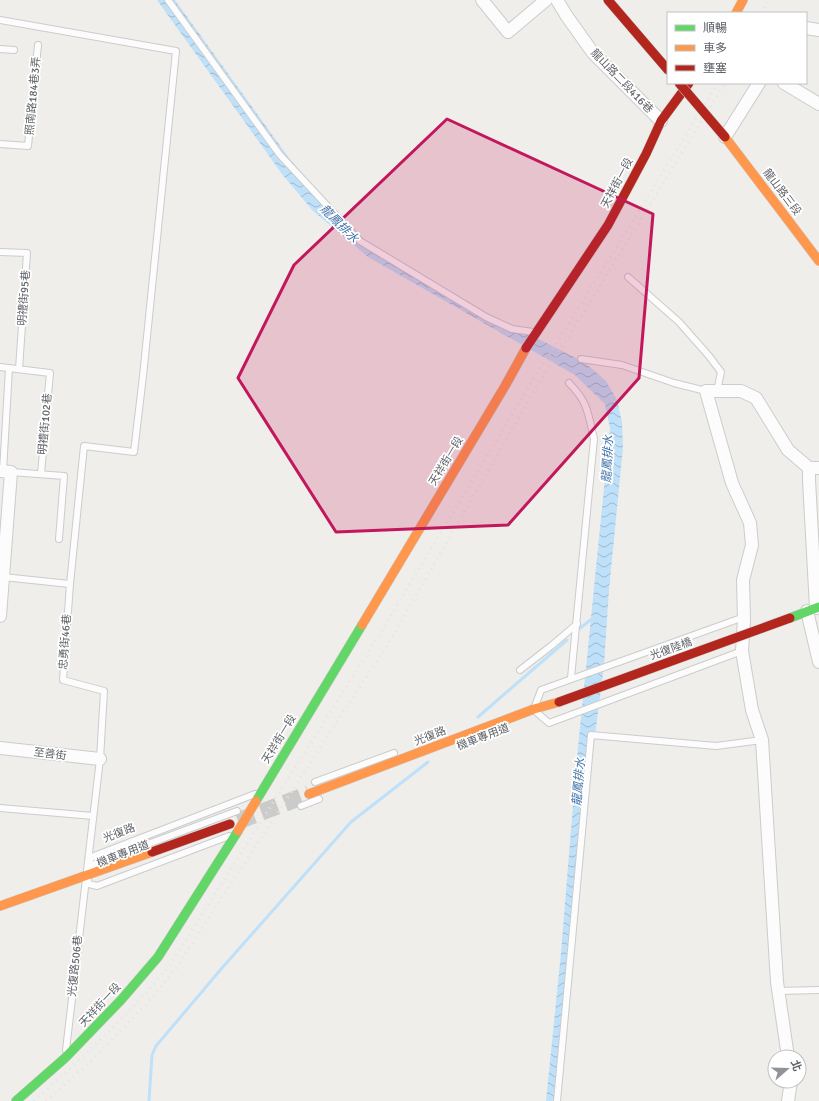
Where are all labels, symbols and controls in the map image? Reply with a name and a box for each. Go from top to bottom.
legend [667,12,807,84]
text: 順暢 [703,21,727,36]
text: 車多 [703,41,727,56]
street label: 龍山路二段416巷 [588,46,656,116]
street label: 照南路184巷3弄 [23,56,43,136]
text: 壅塞 [703,61,727,76]
street label: 天祥街一段 [598,156,636,210]
street label: 龍山路三段 [760,166,804,218]
water label: 龍鳳排水 [317,202,362,247]
street label: 明禮街95巷 [16,270,32,326]
street label: 明禮街102巷 [36,393,54,455]
street label: 天祥街一段 [426,434,466,488]
water label: 龍鳳排水 [599,434,617,483]
street label: 忠勇街46巷 [57,614,73,670]
street label: 光復陸橋 [648,635,694,663]
street label: 天祥街一段 [259,712,299,766]
street label: 機車專用道 [455,721,511,753]
street label: 光復路 [412,724,448,748]
street label: 至善街 [33,746,67,762]
water label: 龍鳳排水 [569,756,589,807]
street label: 光復路 [101,821,137,845]
street label: 機車專用道 [95,838,151,870]
street label: 光復路506巷 [65,935,85,997]
street label: 天祥街一段 [76,980,124,1030]
north arrow [767,1049,807,1089]
text: 北 [788,1058,804,1073]

